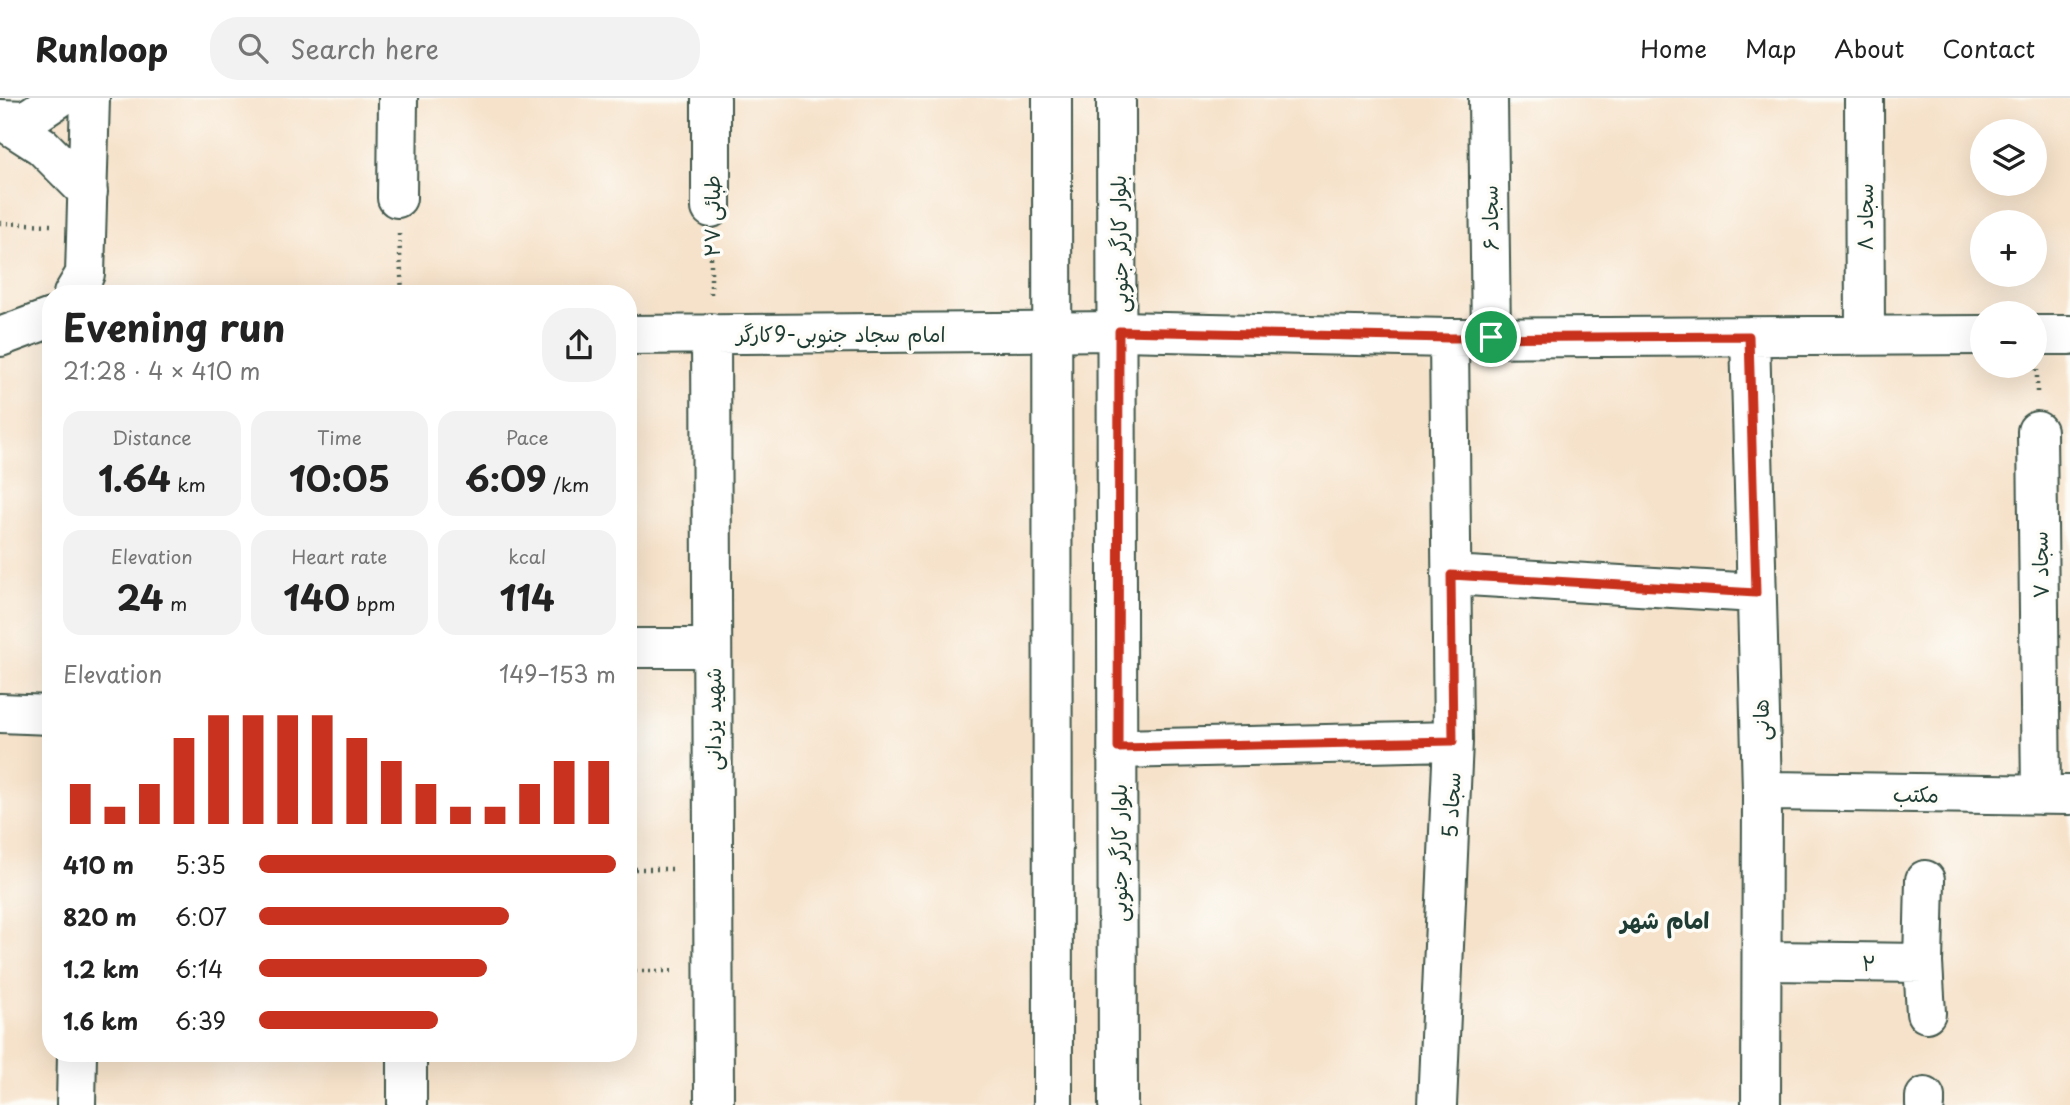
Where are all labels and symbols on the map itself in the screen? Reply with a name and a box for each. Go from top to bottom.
street label: طبائی ۲۷ [695,175,727,257]
street label: بلوار کارگر جنوبی [1101,175,1135,313]
street label: سجاد ۸ [1848,183,1880,251]
street label: سجاد ۶ [1472,185,1506,251]
pin [1461,307,1521,367]
street label: امام سجاد جنوبی-9کارگر [734,317,946,351]
street label: سجاد ۷ [2022,531,2056,599]
street label: شهید یزدانی [696,667,728,771]
street label: هانی [1743,699,1777,741]
street label: سجاد 5 [1432,771,1468,839]
street label: مکتب [1893,777,1939,809]
street label: بلوار کارگر جنوبی [1102,784,1134,922]
district label: امام شهر [1619,902,1710,939]
street label: ۲ [1862,946,1876,978]

